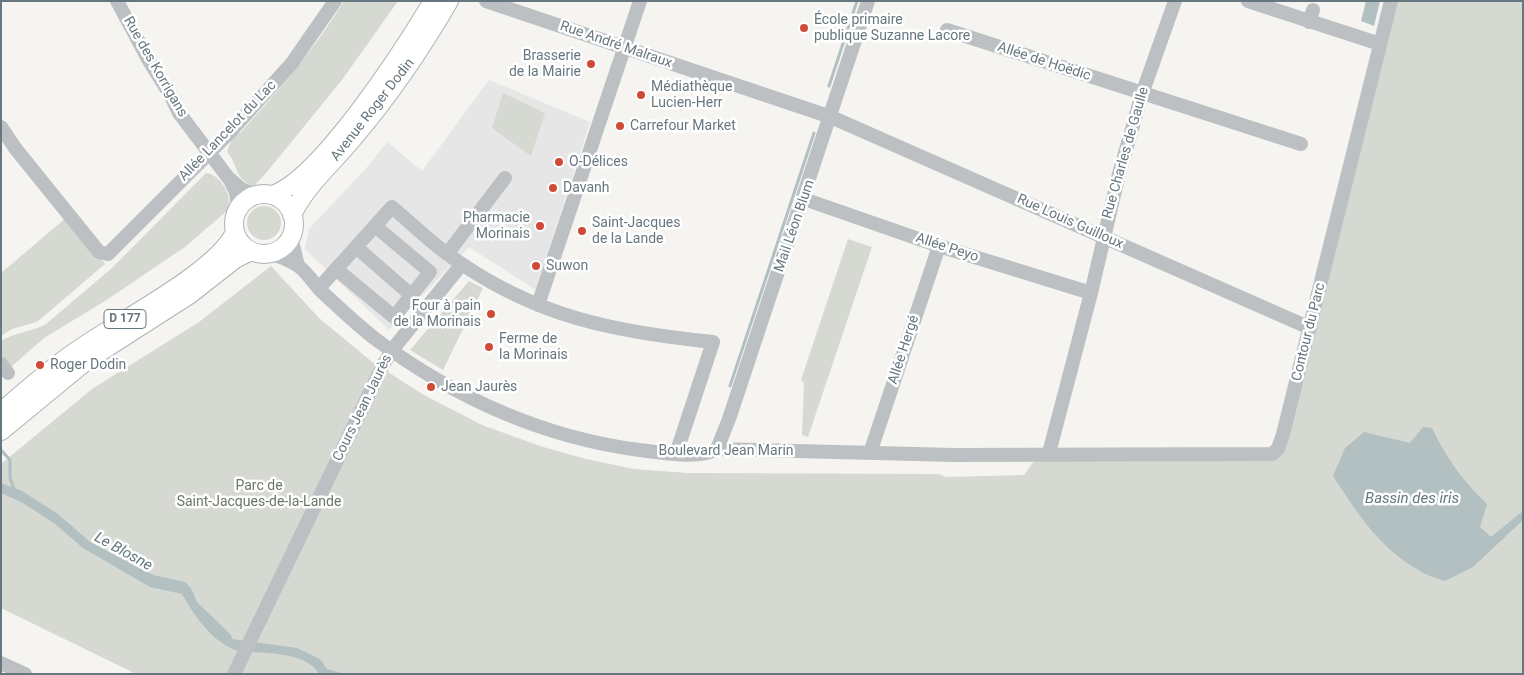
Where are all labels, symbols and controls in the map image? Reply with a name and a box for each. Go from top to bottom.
place label: École primaire publique Suzanne Lacore [814,12,970,44]
street label: Rue des Korrigans [119,14,191,120]
street label: Rue André Malraux [558,18,674,72]
marker: École primaire publique Suzanne Lacore [798,22,810,34]
street label: Allée de Hoëdic [995,39,1093,85]
place label: Brasserie de la Mairie [509,48,581,80]
street label: Avenue Roger Dodin [328,55,418,165]
marker: Brasserie de la Mairie [585,58,597,70]
street label: Allée Lancelot du Lac [176,77,280,185]
place label: Médiathèque Lucien-Herr [651,79,732,111]
street label: Rue Charles de Gaulle [1099,85,1153,221]
marker: Médiathèque Lucien-Herr [635,89,647,101]
place label: Carrefour Market [630,118,736,134]
marker: Carrefour Market [614,120,626,132]
place label: O-Délices [569,154,628,170]
marker: O-Délices [553,156,565,168]
street label: Mail Léon Blum [771,178,819,274]
place label: Davanh [563,180,609,196]
marker: Davanh [547,182,559,194]
street label: Rue Louis Guilloux [1014,191,1126,253]
place label: Pharmacie Morinais [463,210,530,242]
place label: Saint-Jacques de la Lande [592,215,681,248]
marker: Pharmacie Morinais [534,220,546,232]
marker: Saint-Jacques de la Lande [576,225,588,237]
street label: Allée Peyo [914,230,980,266]
place label: Suwon [546,258,588,274]
marker: Suwon [530,260,542,272]
street label: Contour du Parc [1289,281,1329,383]
place label: Four à pain de la Morinais [393,298,481,331]
marker: Four à pain de la Morinais [485,308,497,320]
road number: D 177 [104,310,146,328]
street label: Allée Hergé [885,313,923,387]
place label: Ferme de la Morinais [499,331,568,364]
marker: Ferme de la Morinais [483,341,495,353]
street label: Cours Jean Jaurès [330,352,396,464]
place label: Roger Dodin [50,357,126,373]
marker: Roger Dodin [34,359,46,371]
place label: Jean Jaurès [441,379,517,395]
marker: Jean Jaurès [425,381,437,393]
street label: Boulevard Jean Marin [658,443,794,459]
park label: Parc de Saint-Jacques-de-la-Lande [177,478,341,511]
water label: Bassin des iris [1365,490,1459,508]
water label: Le Blosne [91,529,155,575]

